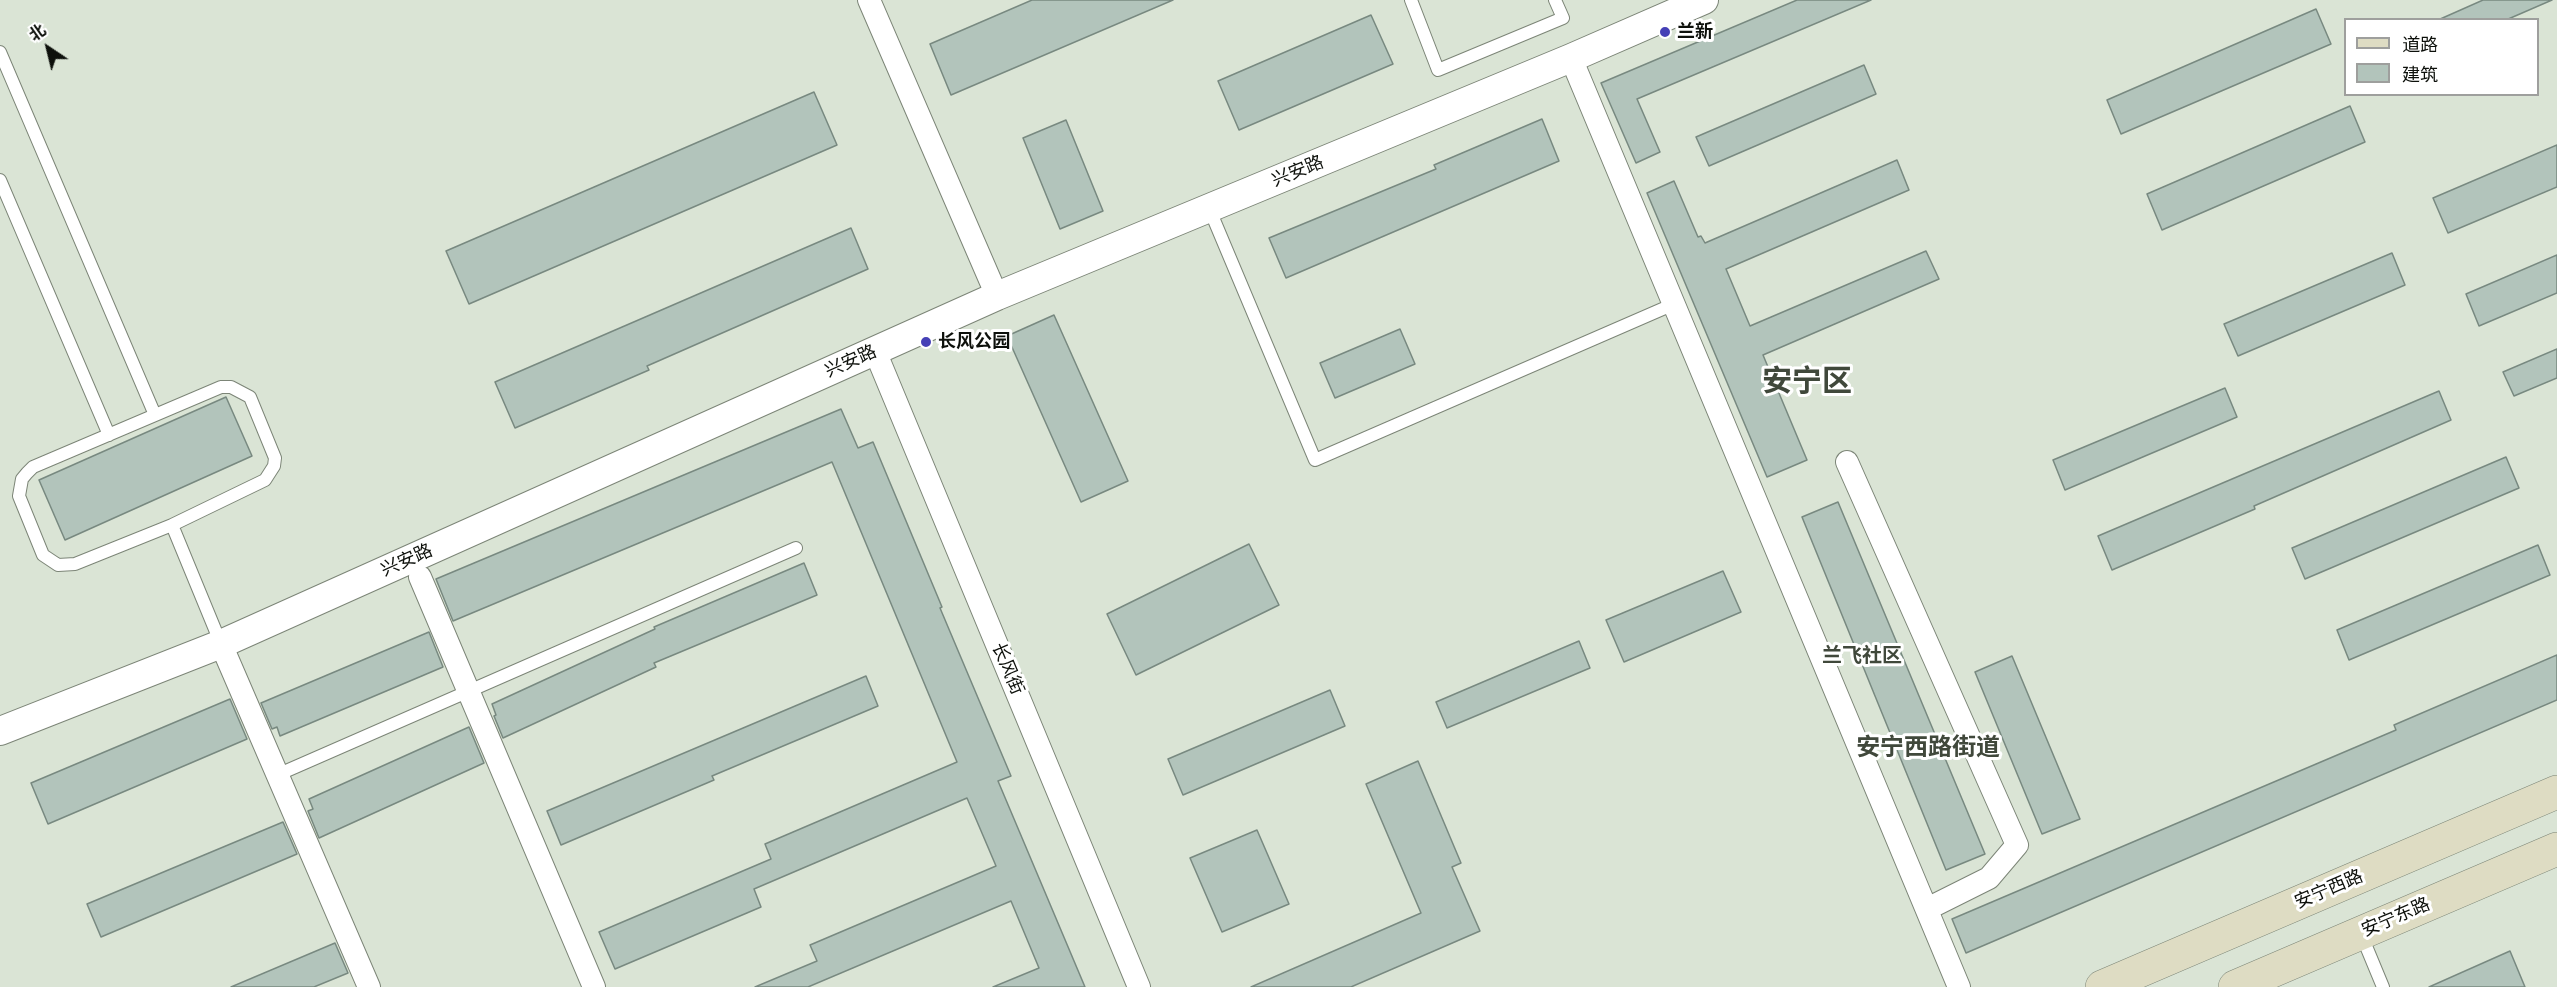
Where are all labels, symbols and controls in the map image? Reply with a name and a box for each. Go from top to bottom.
north arrow [18,18,78,78]
legend [2344,18,2539,96]
text: 北 [25,20,50,46]
place label: 兰新 [1677,21,1713,43]
marker: 兰新 [1658,25,1672,39]
text: 道路 [2402,34,2438,56]
text: 建筑 [2402,64,2438,86]
street label: 兴安路 [1269,152,1327,192]
place label: 长风公园 [938,331,1010,353]
marker: 长风公园 [919,335,933,349]
street label: 兴安路 [822,341,880,383]
district label: 安宁区 [1762,365,1852,401]
street label: 兴安路 [378,540,436,582]
street label: 长风街 [987,640,1027,698]
district label: 兰飞社区 [1822,645,1902,669]
district label: 安宁西路街道 [1856,735,2000,763]
street label: 安宁西路 [2292,866,2366,914]
street label: 安宁东路 [2359,894,2433,942]

